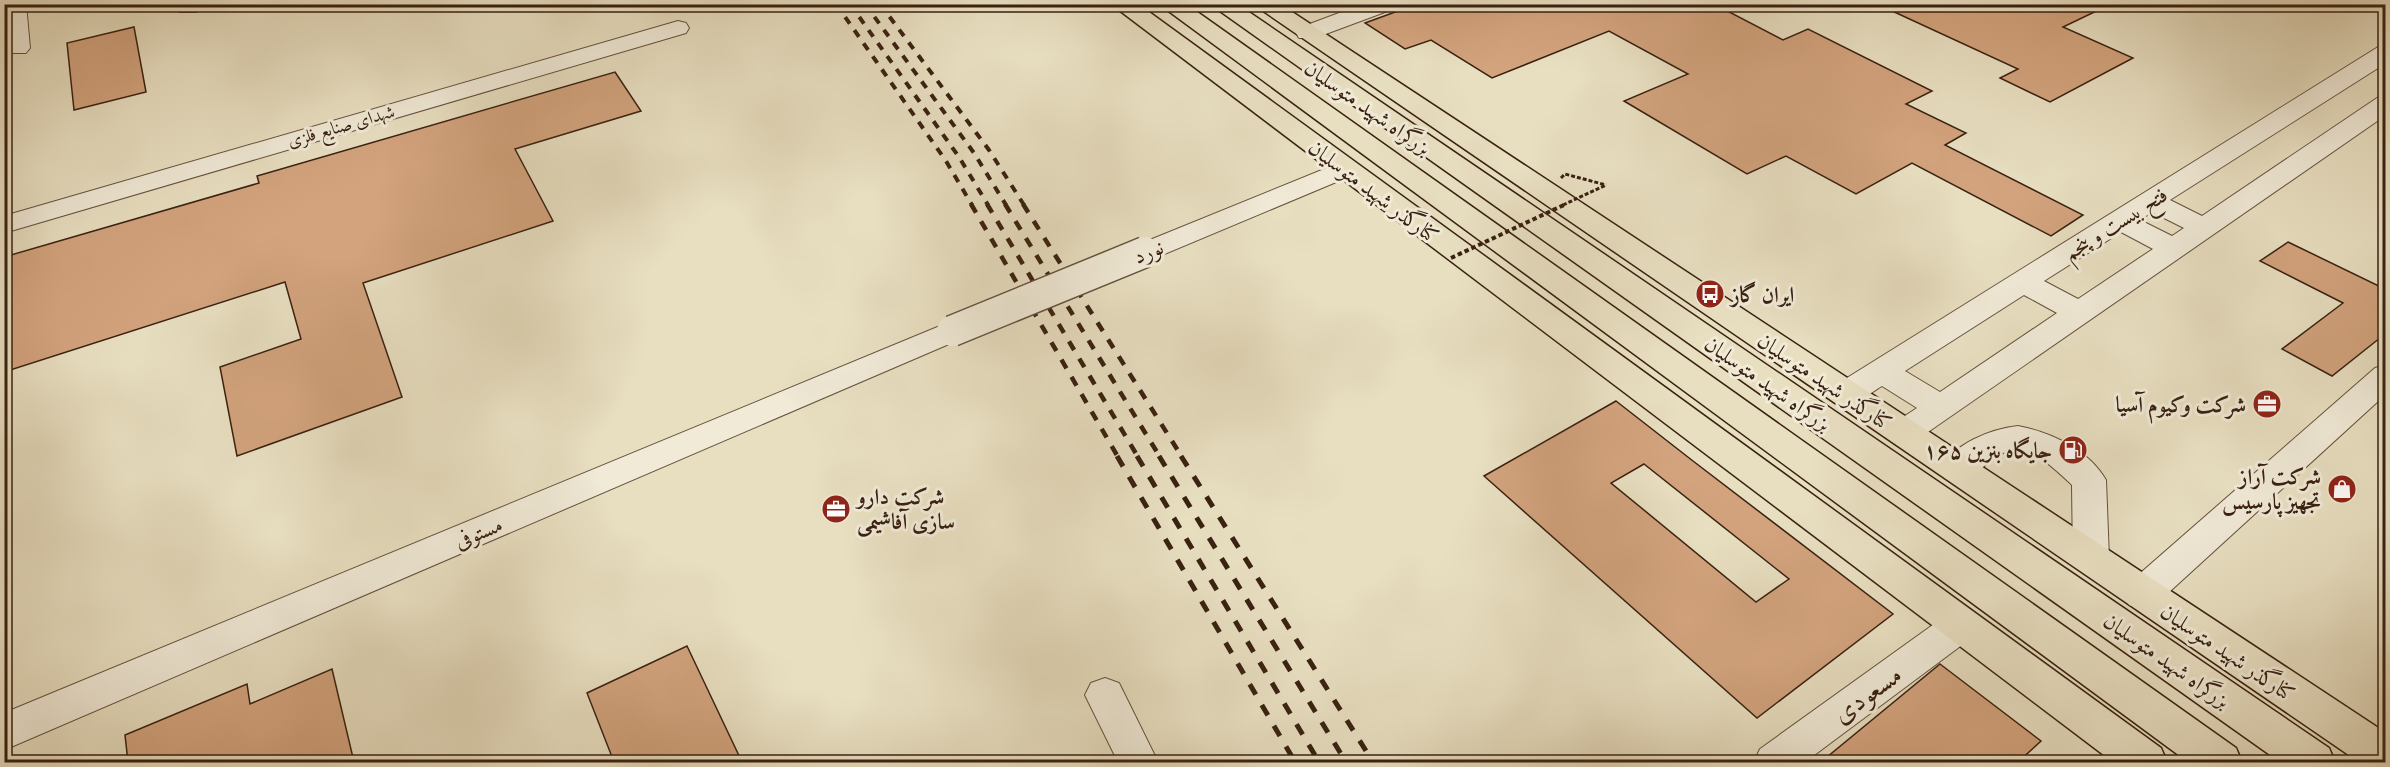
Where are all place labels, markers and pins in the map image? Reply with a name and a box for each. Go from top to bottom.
bus stop icon: ایران گاز [1694,278,1726,310]
place label: ایران گاز [1728,281,1794,309]
office icon: شرکت وکیوم آسیا [2251,388,2283,420]
place label: شرکت وکیوم آسیا [2115,391,2246,424]
fuel station icon: جایگاه بنزین ۱۶۵ [2057,434,2089,466]
place label: جایگاه بنزین ۱۶۵ [1924,436,2052,465]
place label: شرکت آراز تجهیز پارسیس [2222,463,2321,518]
shop icon: شرکت آراز تجهیز پارسیس [2326,473,2358,505]
place label: شرکت دارو سازی آفاشیمی [855,484,955,537]
office icon: شرکت دارو سازی آفاشیمی [820,493,852,525]

